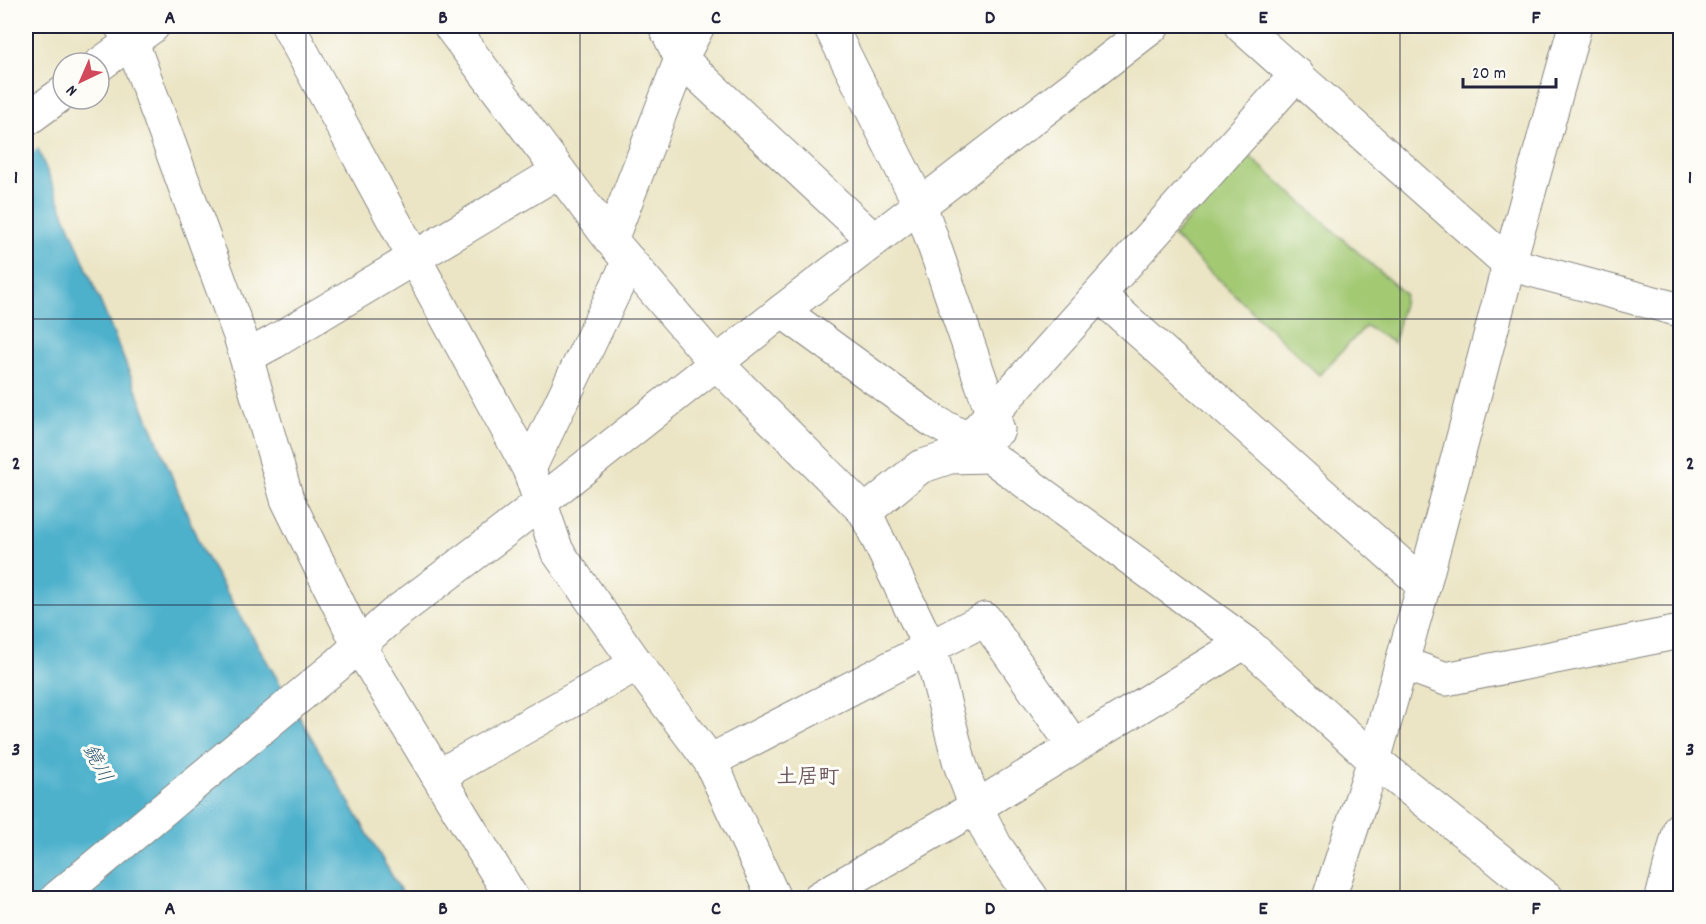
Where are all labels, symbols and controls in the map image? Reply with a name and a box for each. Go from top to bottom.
text: A [165,5,176,33]
text: B [438,5,448,33]
text: C [711,5,721,33]
text: D [985,5,996,33]
text: E [1258,5,1268,33]
text: F [1532,5,1542,33]
north arrow [51,51,111,111]
scale bar [1463,51,1556,89]
text: 20 m [1472,62,1506,87]
text: N [61,79,83,101]
text: 1 [14,165,18,193]
text: 1 [1688,165,1692,193]
text: 2 [12,451,20,479]
text: 2 [1686,451,1694,479]
text: 3 [12,737,20,765]
text: 3 [1686,737,1694,765]
water label: 鏡川 [74,740,118,788]
district label: 土居町 [777,764,840,794]
text: A [165,896,176,924]
text: B [438,896,448,924]
text: C [711,896,721,924]
text: D [985,896,996,924]
text: E [1258,896,1268,924]
text: F [1532,896,1542,924]

